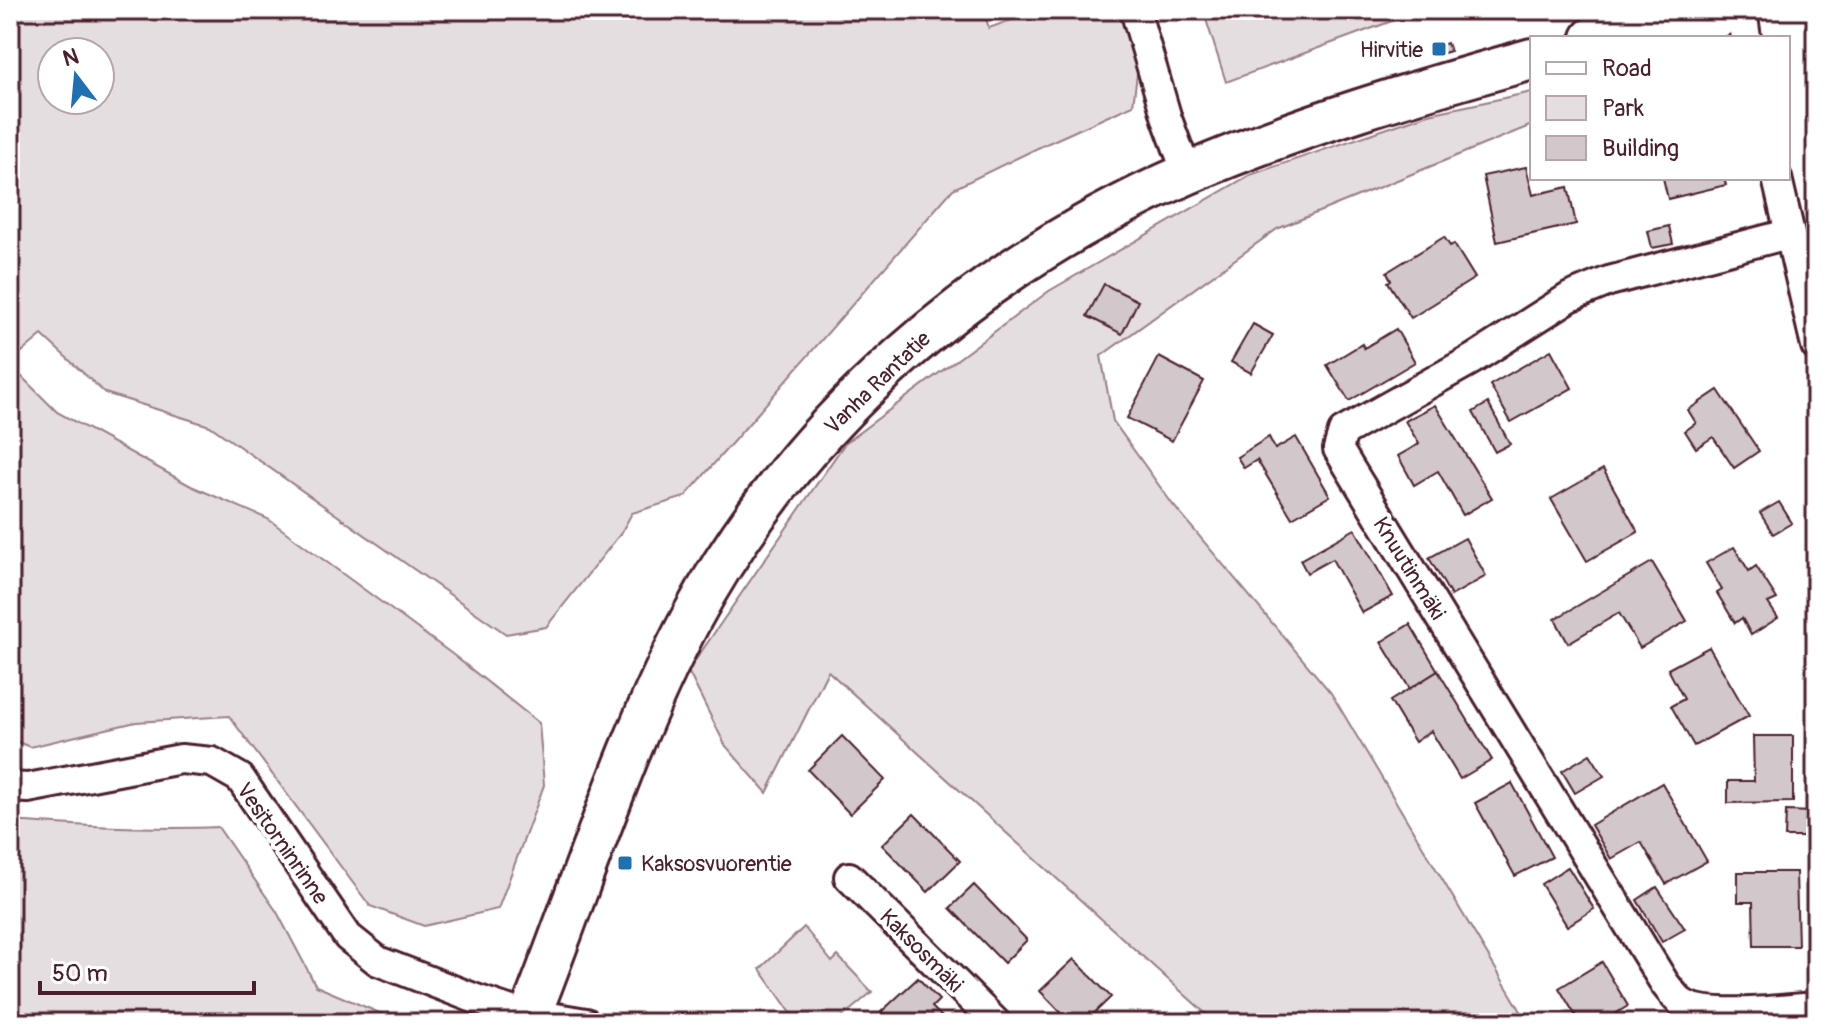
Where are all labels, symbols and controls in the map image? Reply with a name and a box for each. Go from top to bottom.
north arrow [36,36,116,116]
place label: Hirvitie [1360,36,1423,64]
legend [1530,36,1790,180]
marker: Hirvitie [1430,40,1448,58]
text: N [60,42,82,73]
text: Road [1602,54,1652,83]
text: Park [1602,94,1644,123]
text: Building [1602,134,1679,163]
street label: Vanha Rantatie [819,325,937,440]
street label: Knuutinmäki [1367,512,1452,625]
street label: Vesitorninrinne [230,777,335,910]
place label: Kaksosvuorentie [641,850,792,878]
marker: Kaksosvuorentie [616,854,634,872]
street label: Kaksosmäki [873,903,969,999]
scale bar [40,945,254,995]
text: 50 m [52,959,108,988]

